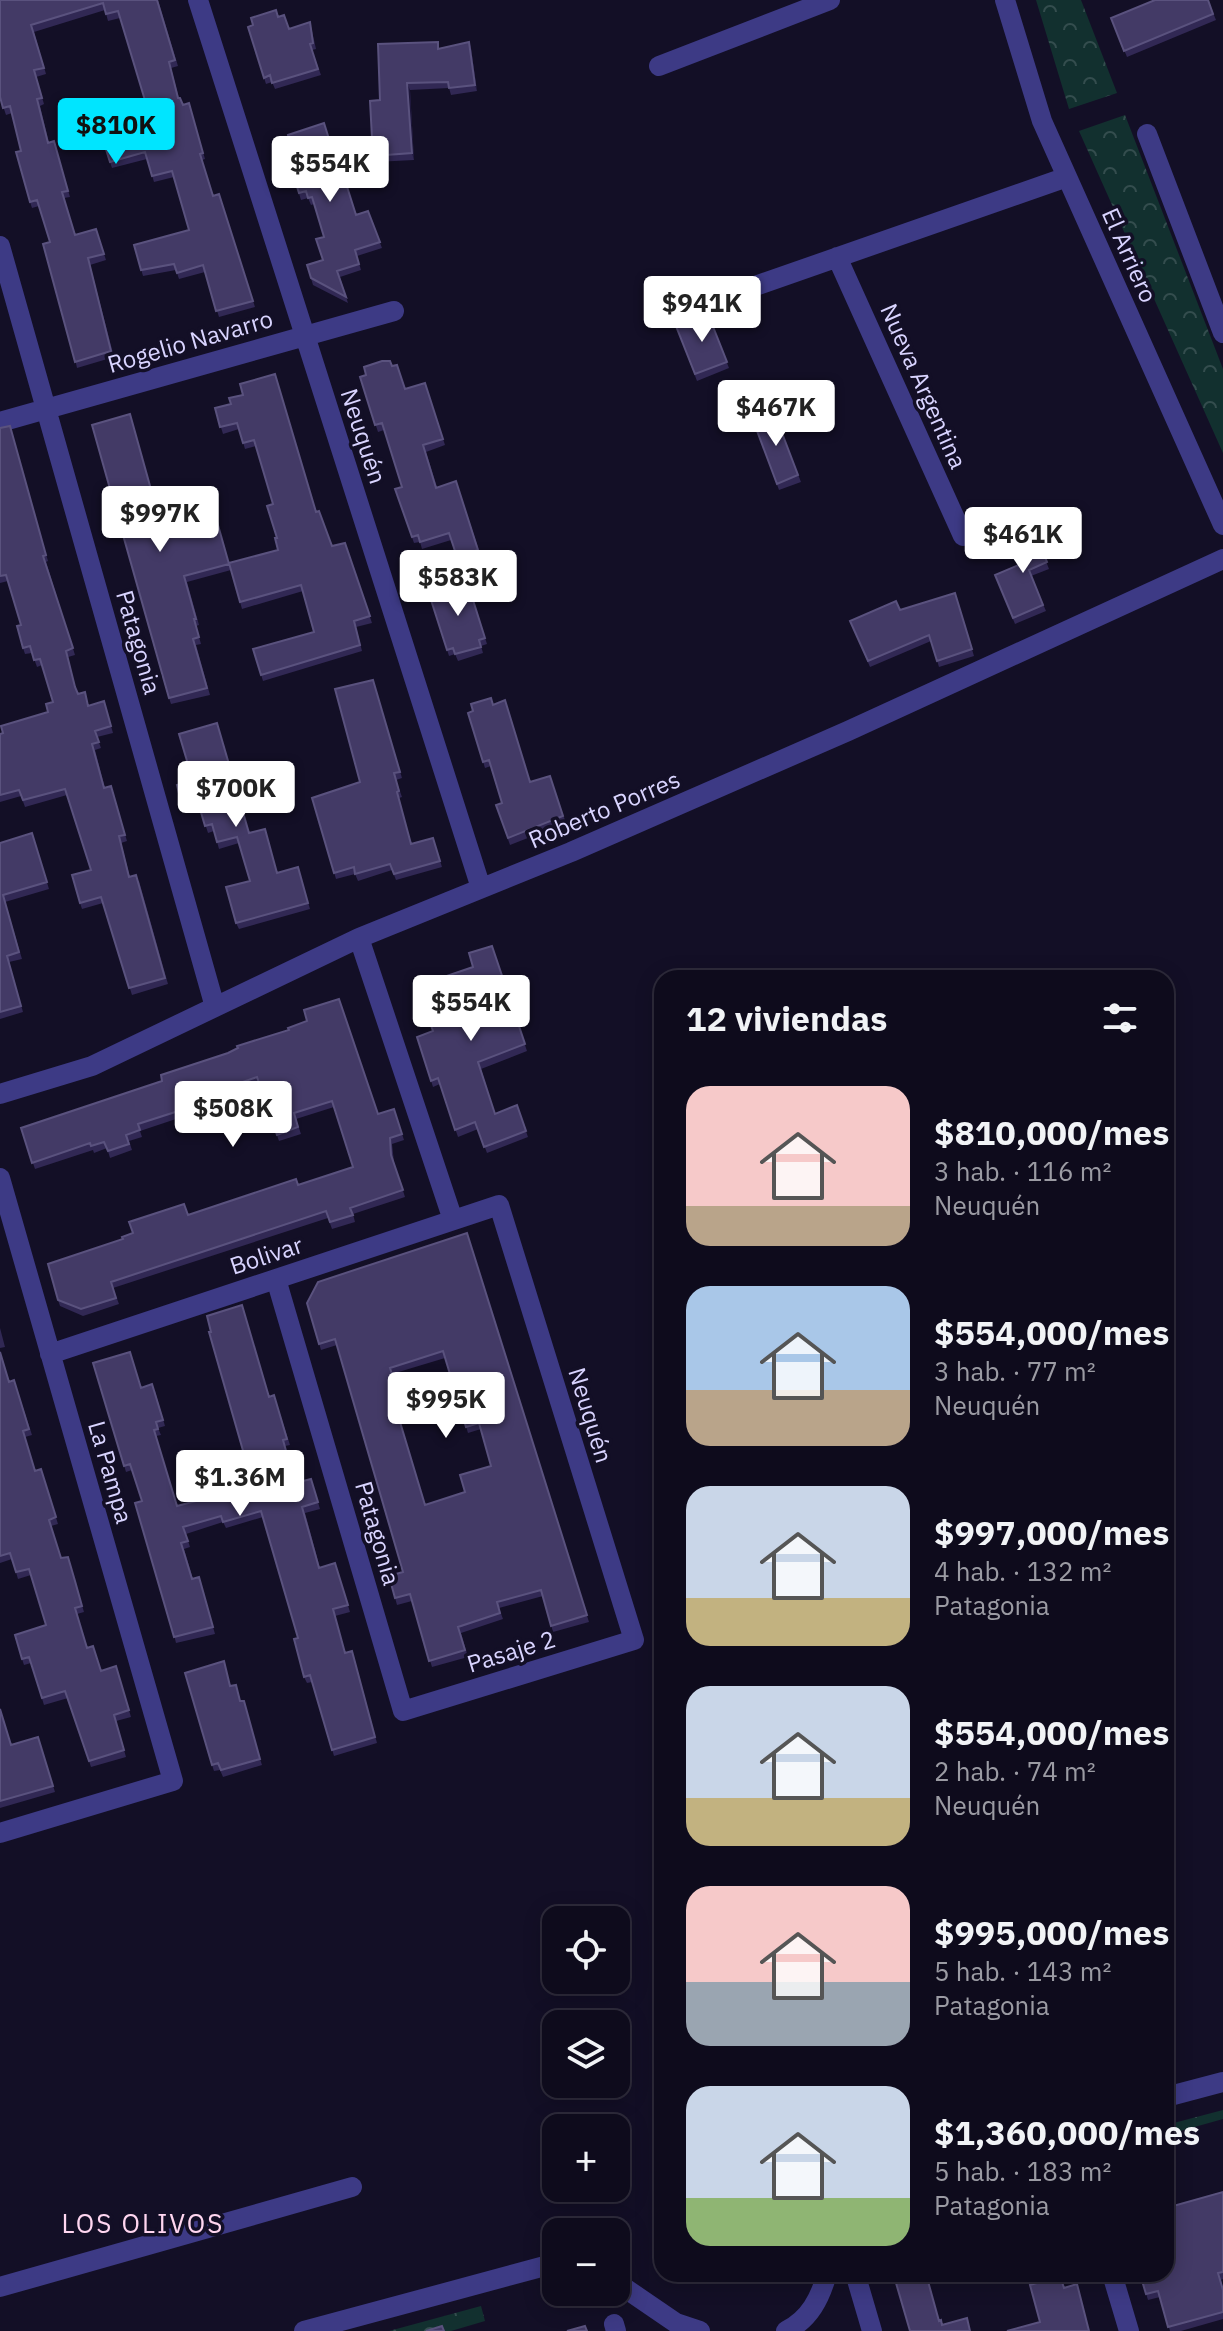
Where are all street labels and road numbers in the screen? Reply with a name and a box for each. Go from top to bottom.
street label: El Arriero [1095,203,1165,307]
street label: Nueva Argentina [873,298,975,474]
street label: Rogelio Navarro [104,302,276,380]
street label: Neuquén [334,384,394,488]
street label: Patagonia [109,586,169,698]
street label: Roberto Porres [523,763,685,855]
street label: Bolivar [225,1228,307,1282]
street label: Neuquén [561,1363,621,1467]
street label: La Pampa [81,1417,141,1527]
street label: Patagonia [348,1477,408,1589]
street label: Pasaje 2 [463,1622,559,1680]

